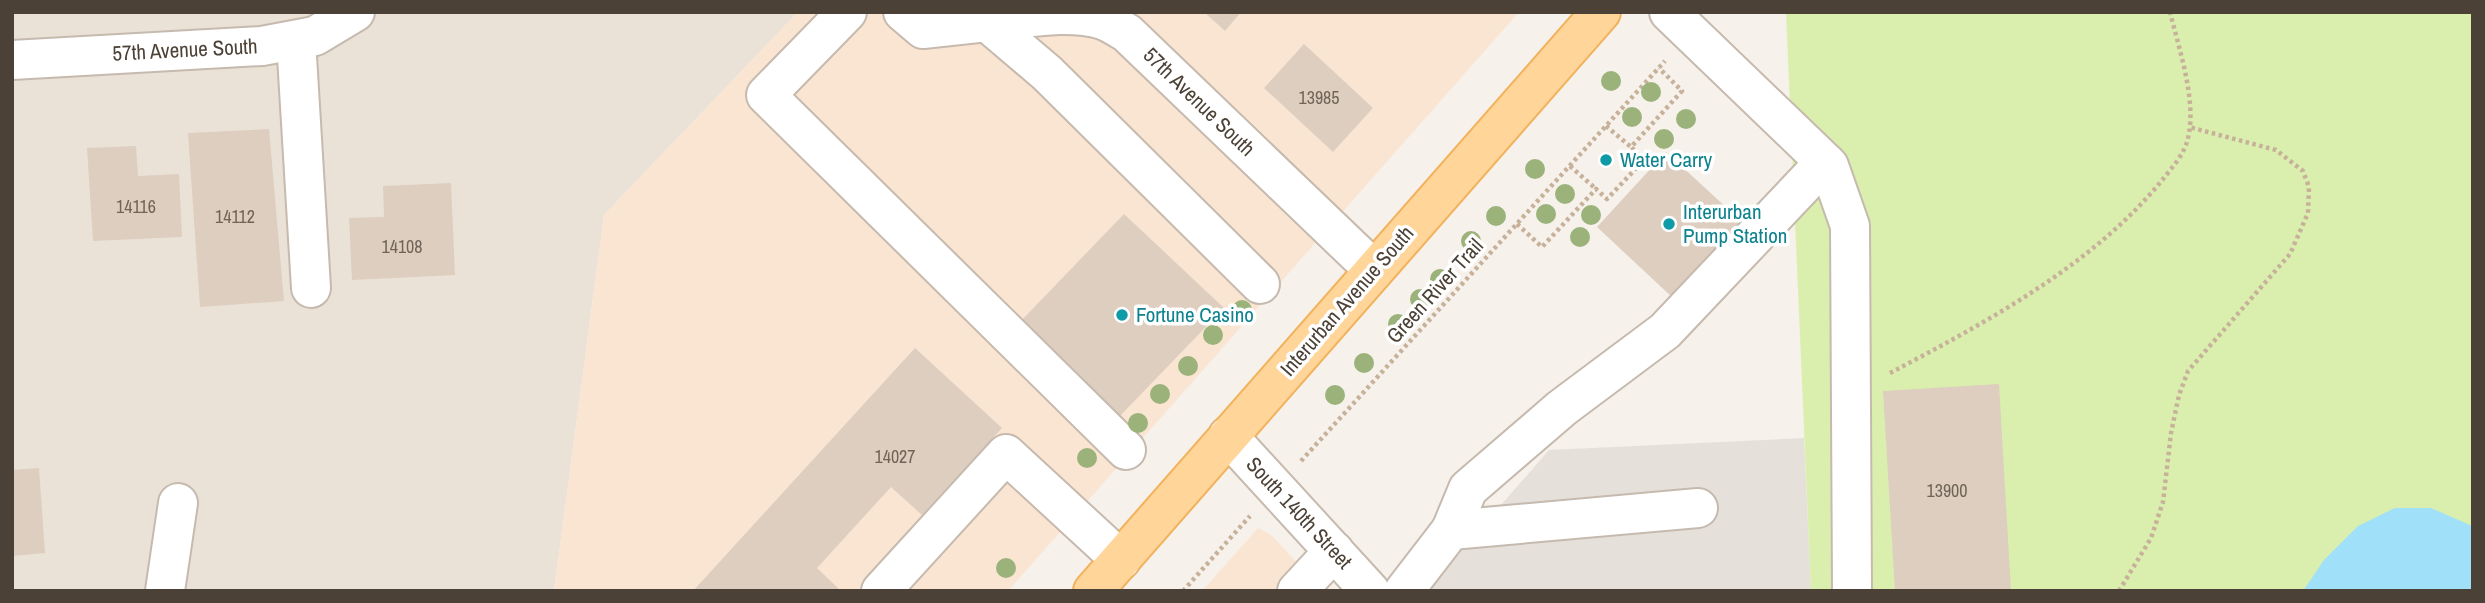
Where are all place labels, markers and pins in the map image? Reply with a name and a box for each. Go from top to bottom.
place label: Water Carry [1620,145,1713,174]
marker: Water Carry [1598,152,1614,168]
place label: Interurban Pump Station [1683,197,1787,250]
marker: Interurban Pump Station [1661,216,1677,232]
place label: Fortune Casino [1136,300,1254,329]
marker: Fortune Casino [1114,307,1130,323]

